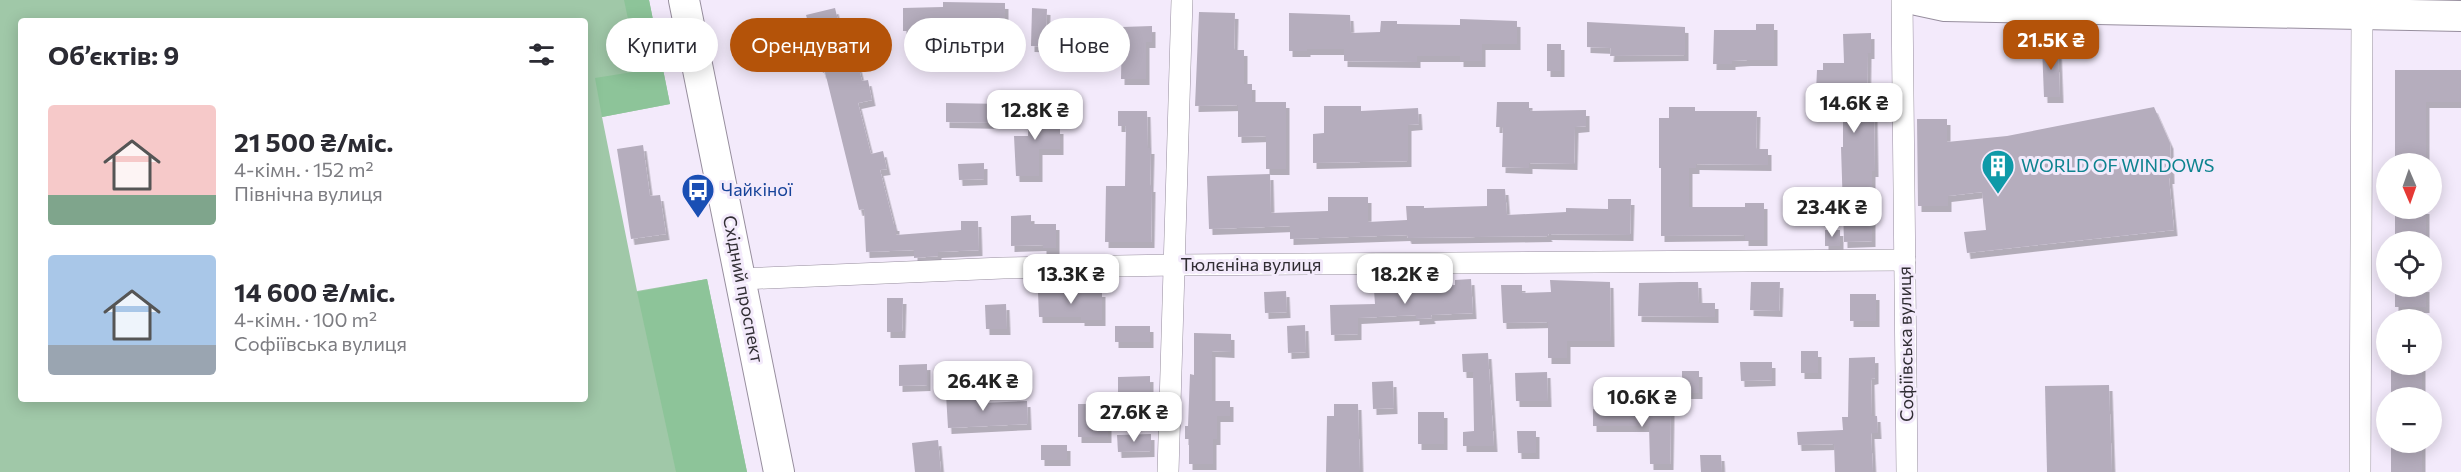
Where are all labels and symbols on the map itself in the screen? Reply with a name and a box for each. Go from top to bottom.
pin: 21.5K ₴ [1996,20,2106,71]
pin: 14.6K ₴ [1799,83,1909,134]
pin: 12.8K ₴ [980,90,1090,141]
building icon: WORLD OF WINDOWS [1980,148,2016,195]
north arrow [2376,153,2442,219]
place label: WORLD OF WINDOWS [2021,154,2214,176]
bus stop icon: Чайкіної [680,172,716,219]
place label: Чайкіної [721,178,793,200]
pin: 23.4K ₴ [1777,187,1887,238]
street label: Східний проспект [719,213,769,365]
street label: Тюлєніна вулиця [1181,253,1321,275]
pin: 13.3K ₴ [1016,254,1126,305]
pin: 18.2K ₴ [1350,254,1460,305]
street label: Софіївська вулиця [1893,266,1917,422]
pin: 26.4K ₴ [928,361,1038,412]
pin: 10.6K ₴ [1587,377,1697,428]
pin: 27.6K ₴ [1079,392,1189,443]

